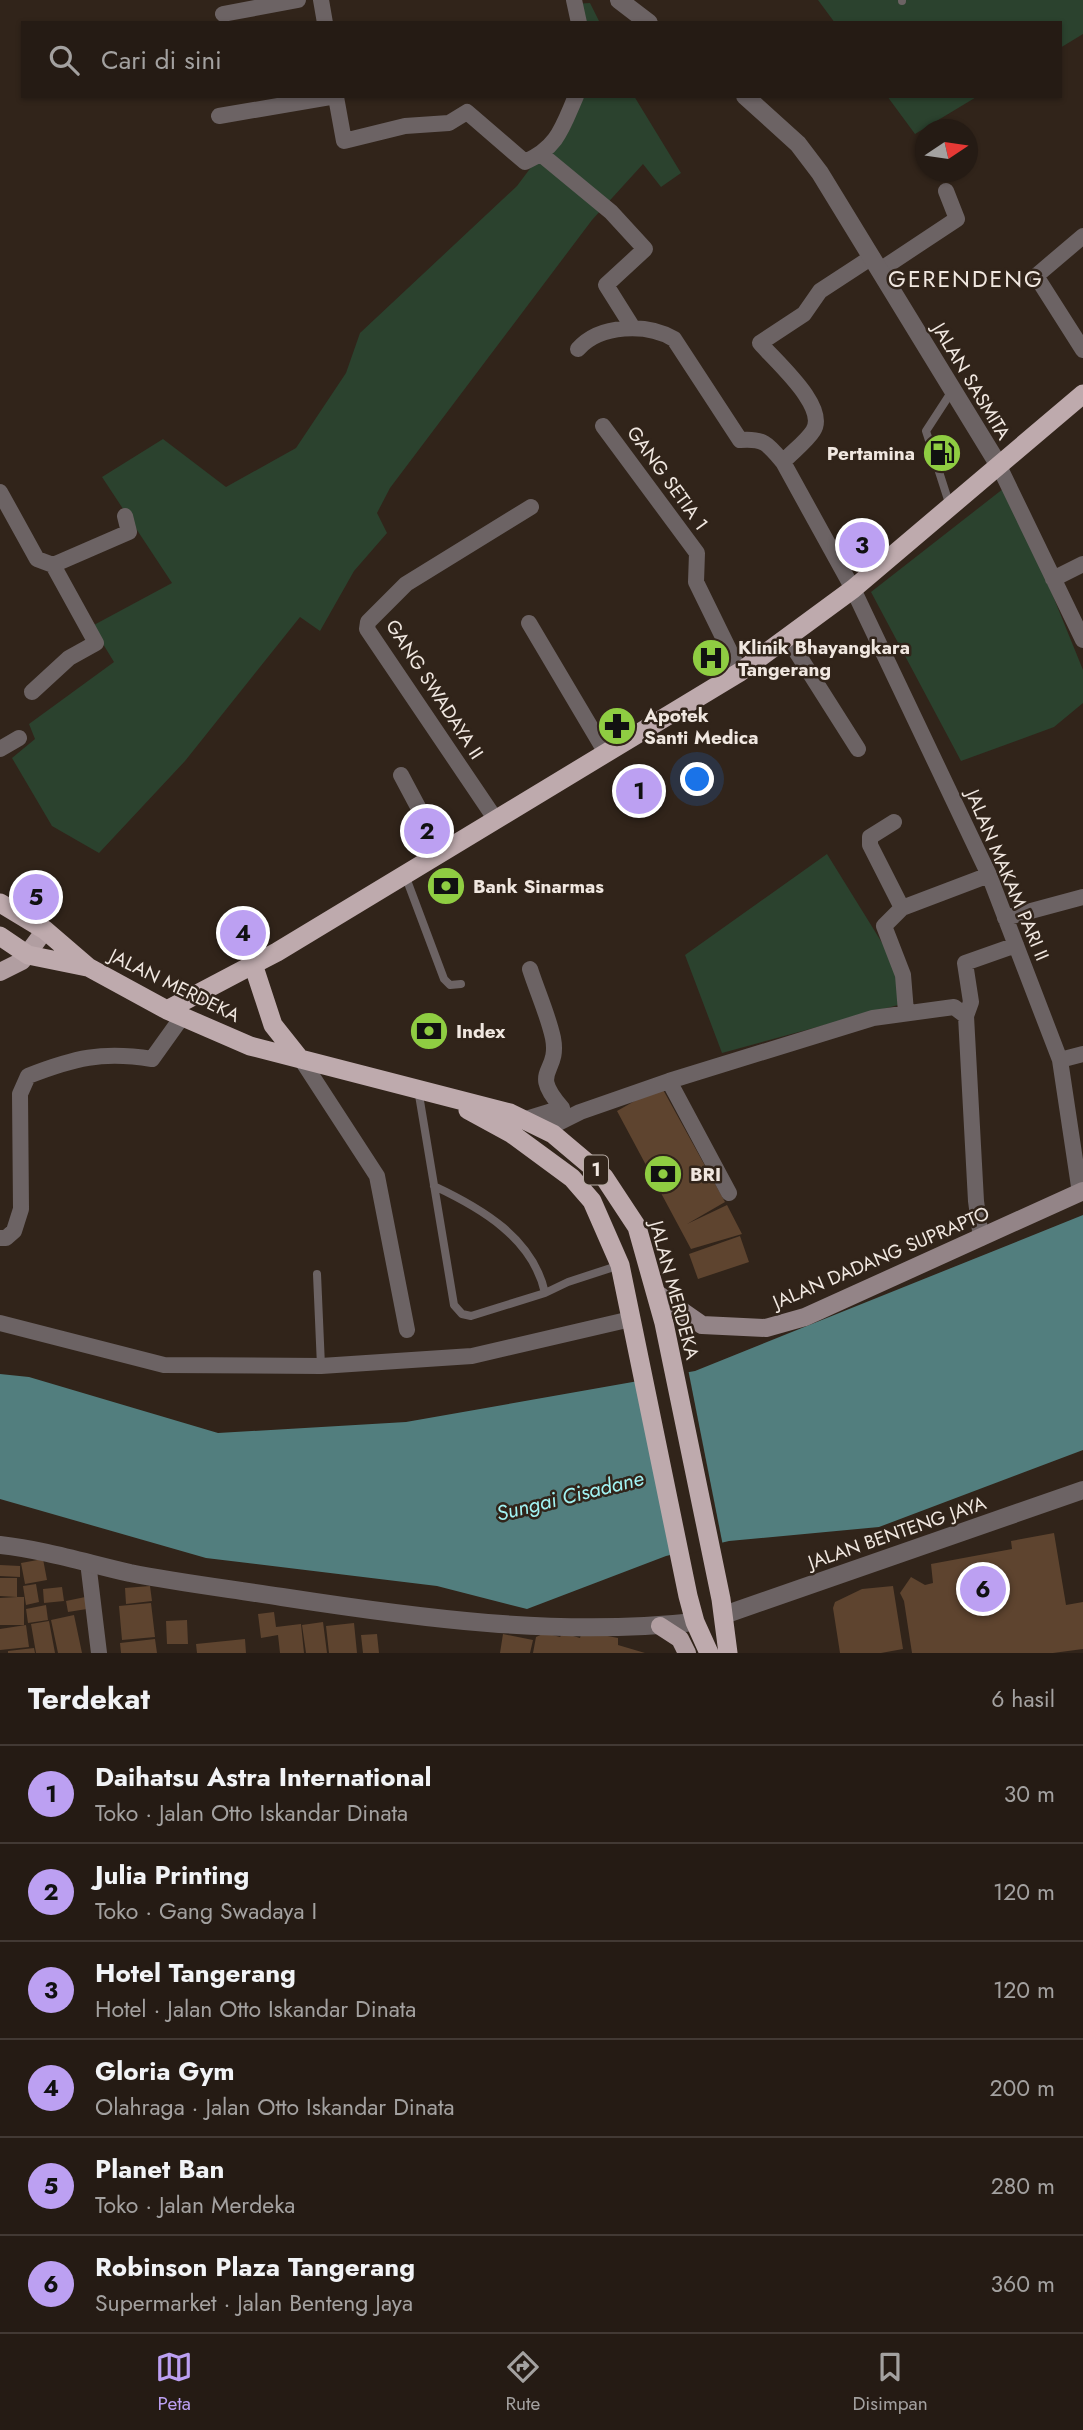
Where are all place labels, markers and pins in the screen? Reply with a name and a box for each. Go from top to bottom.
fuel station icon: Pertamina [921,432,963,474]
place label: Pertamina [827,440,915,467]
pin: 3 [839,519,885,571]
place label: Klinik Bhayangkara Tangerang [738,634,910,683]
hospital icon: Klinik Bhayangkara Tangerang [690,637,732,679]
place label: Apotek Santi Medica [643,702,758,751]
pharmacy icon: Apotek Santi Medica [596,705,638,747]
pin: 1 [616,765,662,817]
pin: 2 [404,805,450,857]
bank icon: Bank Sinarmas [425,865,467,907]
pin: 5 [13,871,59,923]
place label: Bank Sinarmas [473,873,604,900]
pin: 4 [220,907,266,959]
bank icon: Index [408,1010,450,1052]
place label: Index [456,1018,506,1045]
bank icon: BRI [642,1153,684,1195]
place label: BRI [690,1161,721,1188]
pin: 6 [960,1563,1006,1615]

